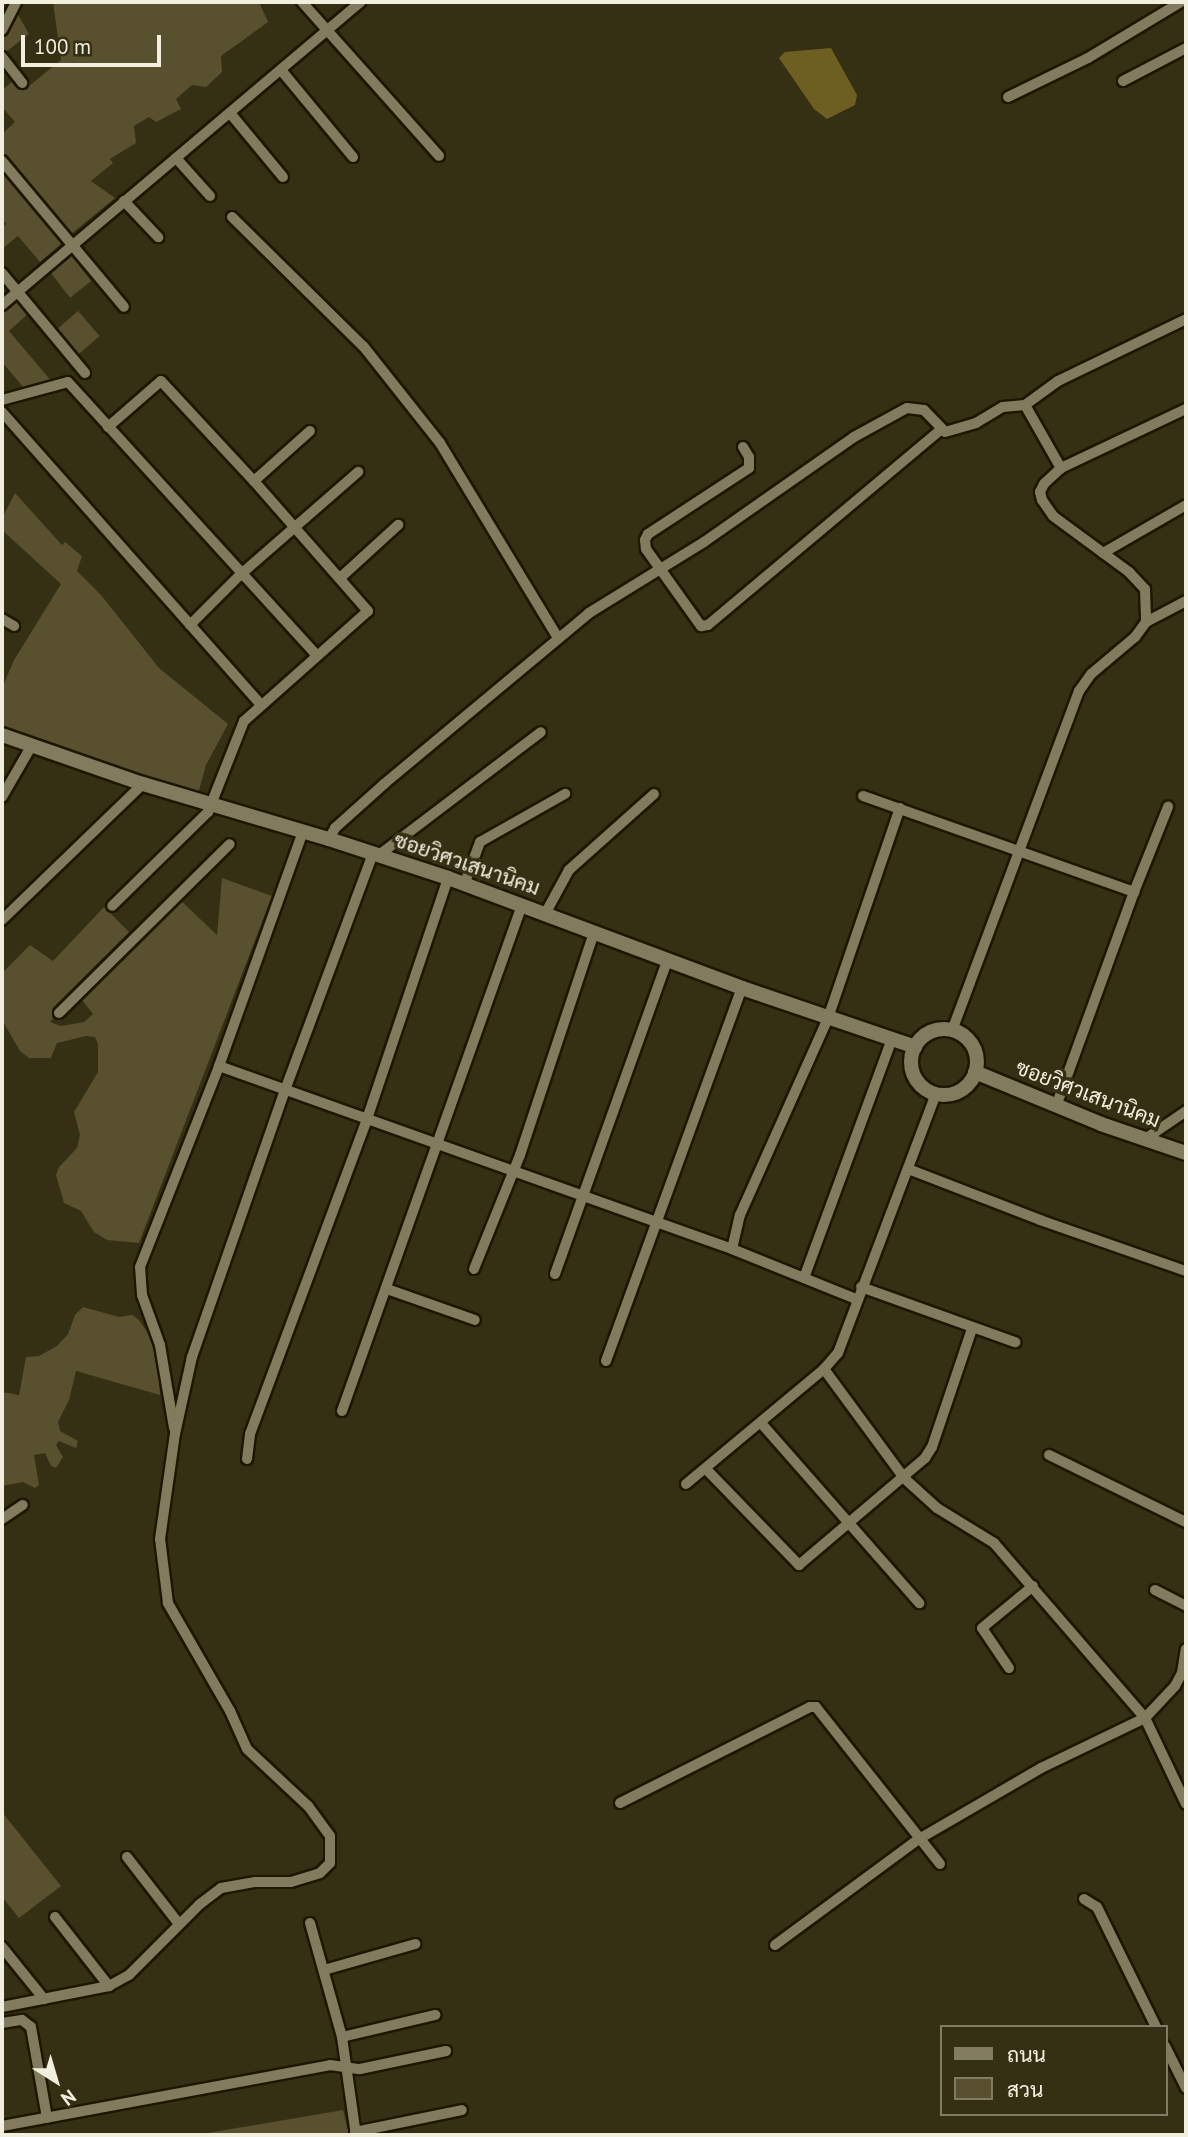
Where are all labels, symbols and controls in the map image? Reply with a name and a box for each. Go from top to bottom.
scale bar [24,21,164,65]
text: 100 m [34,33,91,60]
street label: ซอยวิศวเสนานิคม [391,827,543,901]
street label: ซอยวิศวเสนานิคม [1012,1055,1164,1133]
legend [940,2025,1167,2116]
text: ถนน [1007,2041,1046,2068]
north arrow [21,2046,91,2116]
text: สวน [1007,2076,1043,2103]
text: N [56,2084,81,2111]

